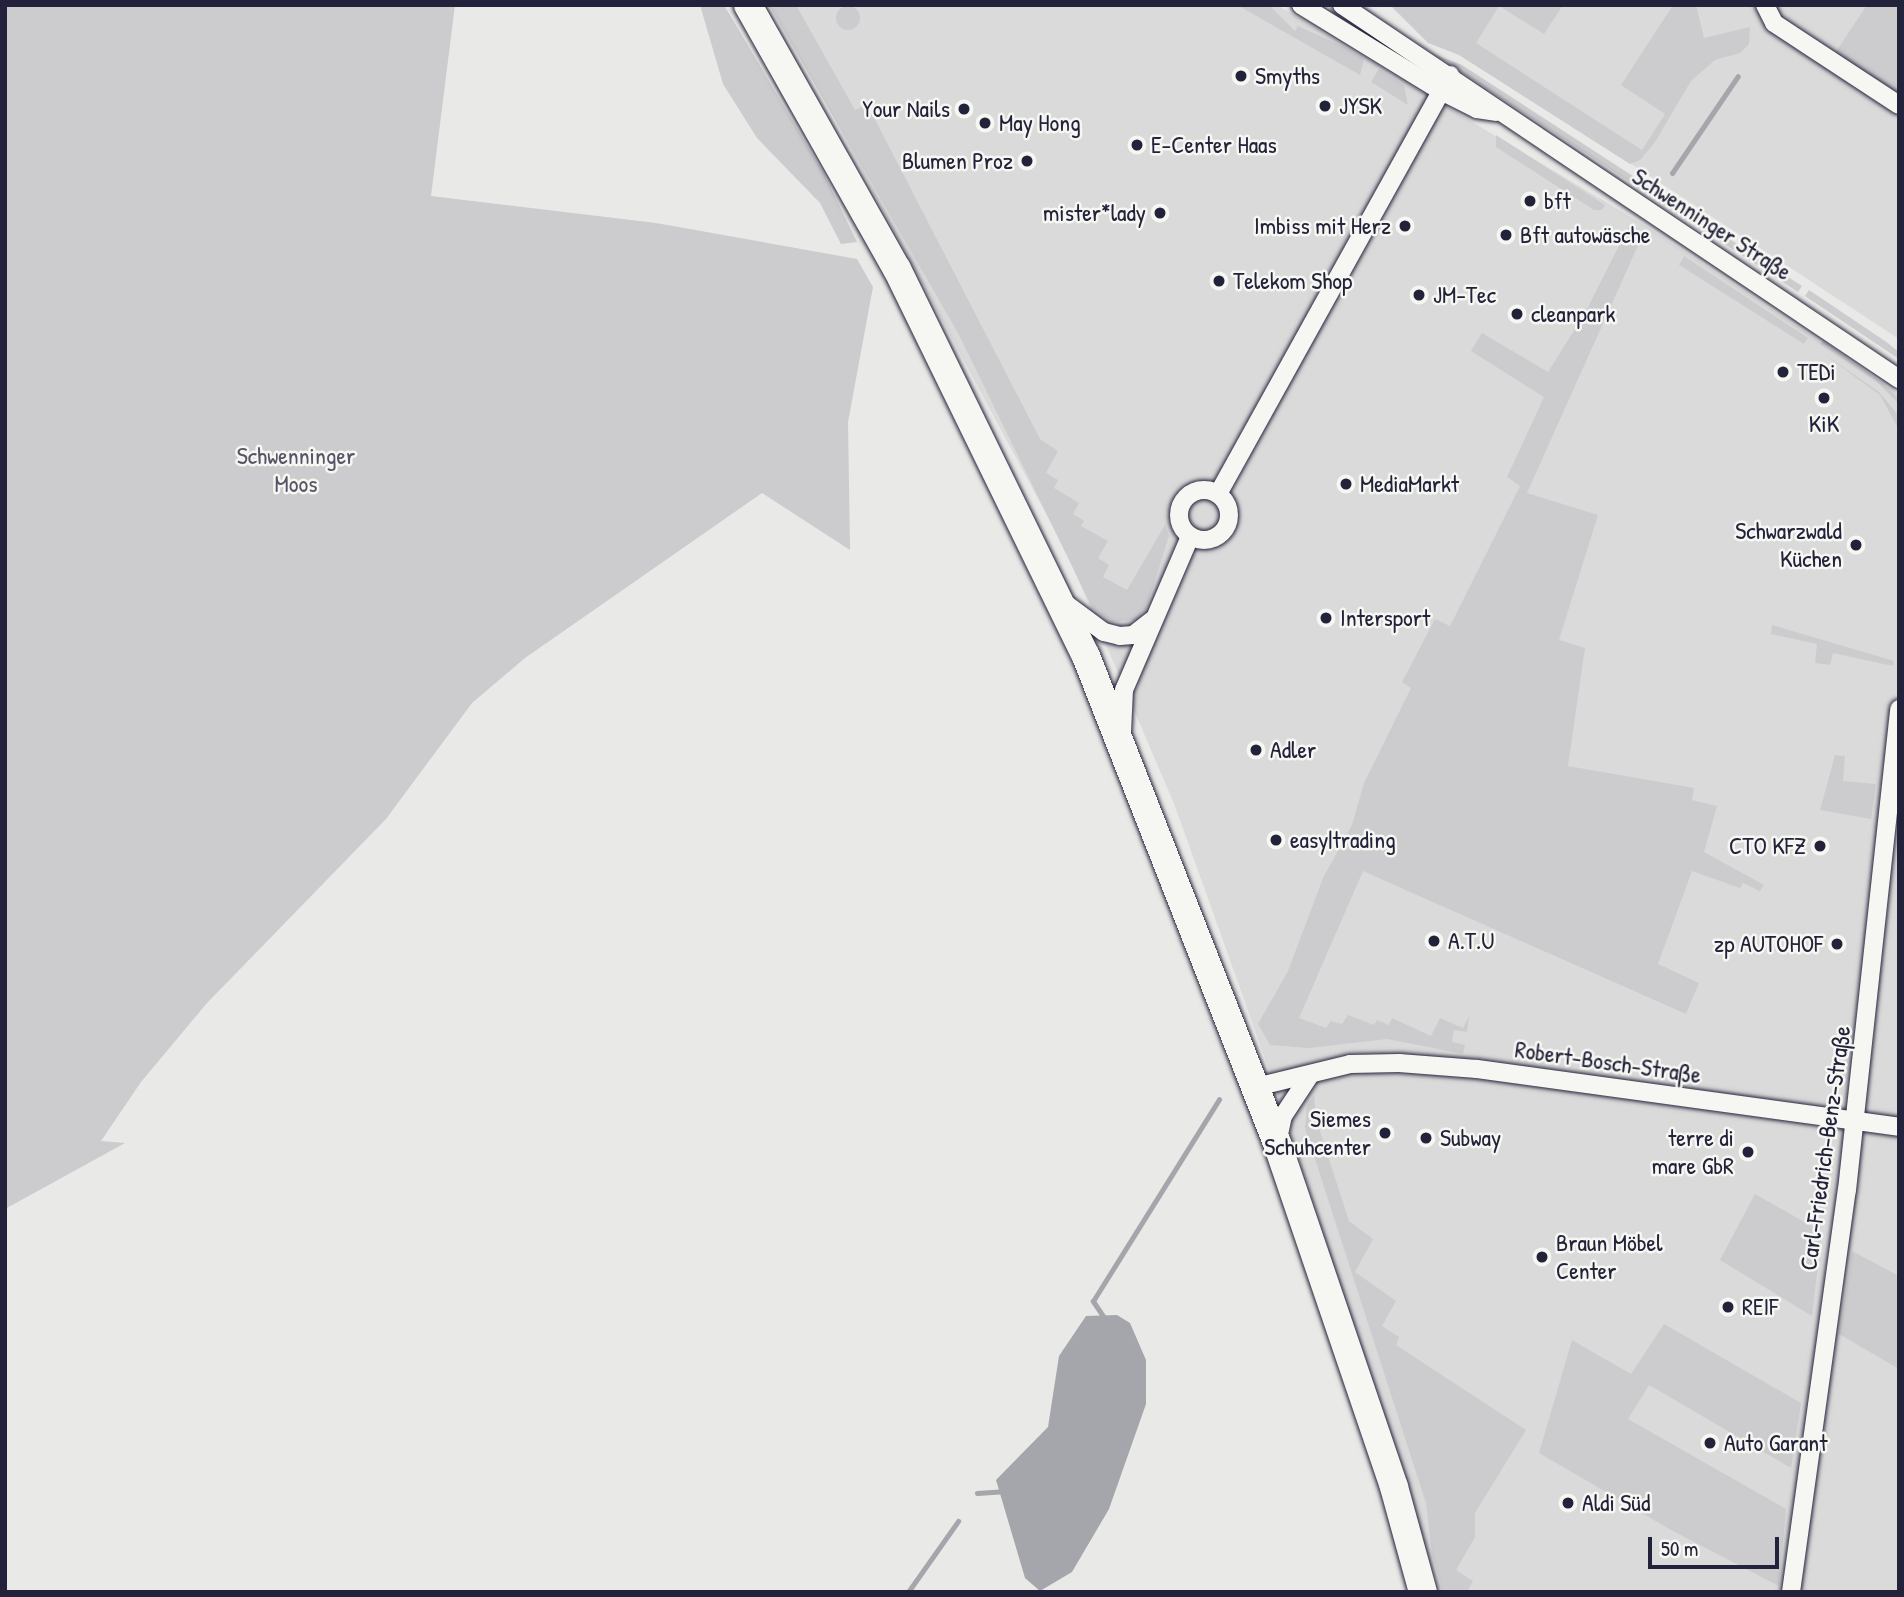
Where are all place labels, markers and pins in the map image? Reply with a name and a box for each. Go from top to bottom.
place label: Smyths [1255,62,1320,90]
marker: Smyths [1233,68,1249,84]
place label: JYSK [1339,92,1382,120]
place label: Your Nails [862,95,950,123]
marker: JYSK [1317,98,1333,114]
marker: Your Nails [956,101,972,117]
place label: May Hong [999,109,1081,137]
marker: May Hong [977,115,993,131]
place label: E-Center Haas [1151,131,1277,159]
marker: E-Center Haas [1129,137,1145,153]
place label: Blumen Proz [902,147,1013,175]
marker: Blumen Proz [1019,153,1035,169]
place label: bft [1544,187,1571,215]
marker: bft [1522,193,1538,209]
place label: mister*lady [1043,199,1146,227]
marker: mister*lady [1152,205,1168,221]
place label: Imbiss mit Herz [1254,212,1391,240]
marker: Imbiss mit Herz [1397,218,1413,234]
place label: Bft autowäsche [1520,221,1650,249]
marker: Bft autowäsche [1498,227,1514,243]
place label: Telekom Shop [1233,267,1352,295]
marker: Telekom Shop [1211,273,1227,289]
place label: JM-Tec [1433,281,1496,309]
marker: JM-Tec [1411,287,1427,303]
place label: cleanpark [1531,300,1615,328]
marker: cleanpark [1509,306,1525,322]
place label: TEDi [1797,358,1836,386]
marker: TEDi [1775,364,1791,380]
marker: KiK [1816,390,1832,406]
place label: KiK [1809,410,1839,438]
place label: MediaMarkt [1360,470,1459,498]
marker: MediaMarkt [1338,476,1354,492]
place label: Schwarzwald Küchen [1735,517,1842,573]
marker: Schwarzwald Küchen [1848,537,1864,553]
place label: Intersport [1340,604,1430,632]
marker: Intersport [1318,610,1334,626]
place label: Adler [1270,736,1316,764]
marker: Adler [1248,742,1264,758]
place label: easy|trading [1290,826,1396,854]
marker: easy|trading [1268,832,1284,848]
place label: CTO KFZ [1729,832,1806,860]
marker: CTO KFZ [1812,838,1828,854]
place label: A.T.U [1448,927,1494,955]
place label: zp AUTOHOF [1714,930,1823,958]
marker: A.T.U [1426,933,1442,949]
marker: zp AUTOHOF [1829,936,1845,952]
place label: Siemes Schuhcenter [1264,1105,1371,1161]
place label: Subway [1440,1124,1501,1152]
place label: terre di mare GbR [1652,1124,1734,1180]
marker: Siemes Schuhcenter [1377,1125,1393,1141]
marker: Subway [1418,1130,1434,1146]
marker: terre di mare GbR [1740,1144,1756,1160]
place label: Braun Möbel Center [1556,1229,1663,1285]
marker: Braun Möbel Center [1534,1249,1550,1265]
place label: REIF [1742,1293,1778,1321]
marker: REIF [1720,1299,1736,1315]
place label: Auto Garant [1724,1429,1827,1457]
marker: Auto Garant [1702,1435,1718,1451]
place label: Aldi Süd [1582,1489,1650,1517]
marker: Aldi Süd [1560,1495,1576,1511]

